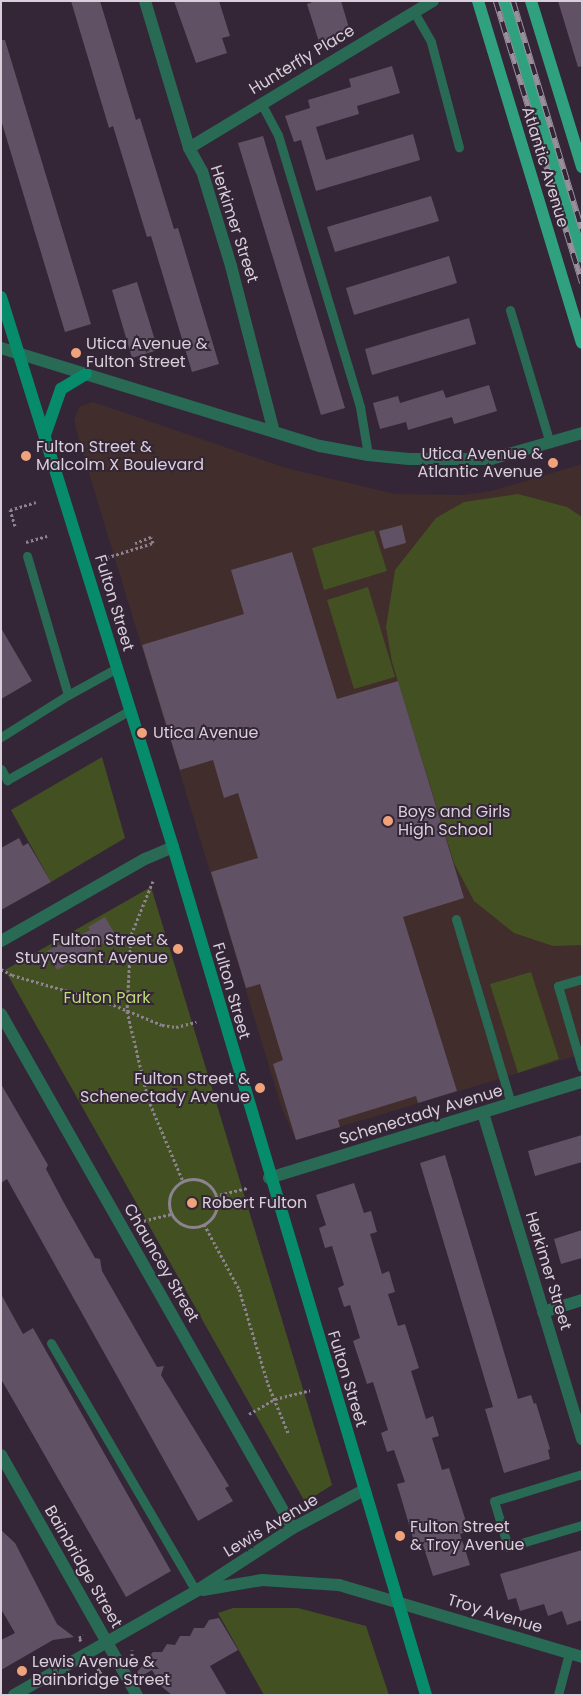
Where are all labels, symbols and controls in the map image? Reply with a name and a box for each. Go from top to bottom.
street label: Hunterfly Place [246,21,358,99]
street label: Atlantic Avenue [517,104,573,230]
street label: Herkimer Street [206,163,262,285]
place label: Utica Avenue & Fulton Street [86,334,208,372]
marker: Utica Avenue & Fulton Street [70,347,82,359]
place label: Fulton Street & Malcolm X Boulevard [36,437,204,475]
place label: Utica Avenue & Atlantic Avenue [418,444,543,482]
marker: Fulton Street & Malcolm X Boulevard [20,450,32,462]
marker: Utica Avenue & Atlantic Avenue [547,457,559,469]
street label: Fulton Street [90,553,138,653]
place label: Utica Avenue [153,723,258,743]
marker: Utica Avenue [135,726,149,740]
place label: Boys and Girls High School [398,802,510,840]
marker: Boys and Girls High School [382,815,394,827]
place label: Fulton Street & Stuyvesant Avenue [15,930,168,968]
street label: Fulton Street [208,940,254,1042]
marker: Fulton Street & Stuyvesant Avenue [172,943,184,955]
park label: Fulton Park [63,988,151,1008]
place label: Fulton Street & Schenectady Avenue [80,1069,250,1107]
street label: Schenectady Avenue [337,1081,505,1149]
marker: Fulton Street & Schenectady Avenue [254,1082,266,1094]
place label: Robert Fulton [202,1193,307,1213]
marker: Robert Fulton [186,1197,198,1209]
street label: Chauncey Street [119,1200,203,1326]
street label: Herkimer Street [521,1210,575,1332]
street label: Fulton Street [323,1329,371,1429]
street label: Lewis Avenue [220,1490,322,1562]
street label: Bainbridge Street [40,1502,126,1632]
place label: Fulton Street & Troy Avenue [410,1517,524,1555]
marker: Fulton Street & Troy Avenue [394,1530,406,1542]
street label: Troy Avenue [445,1590,545,1638]
place label: Lewis Avenue & Bainbridge Street [32,1652,170,1690]
marker: Lewis Avenue & Bainbridge Street [16,1665,28,1677]

